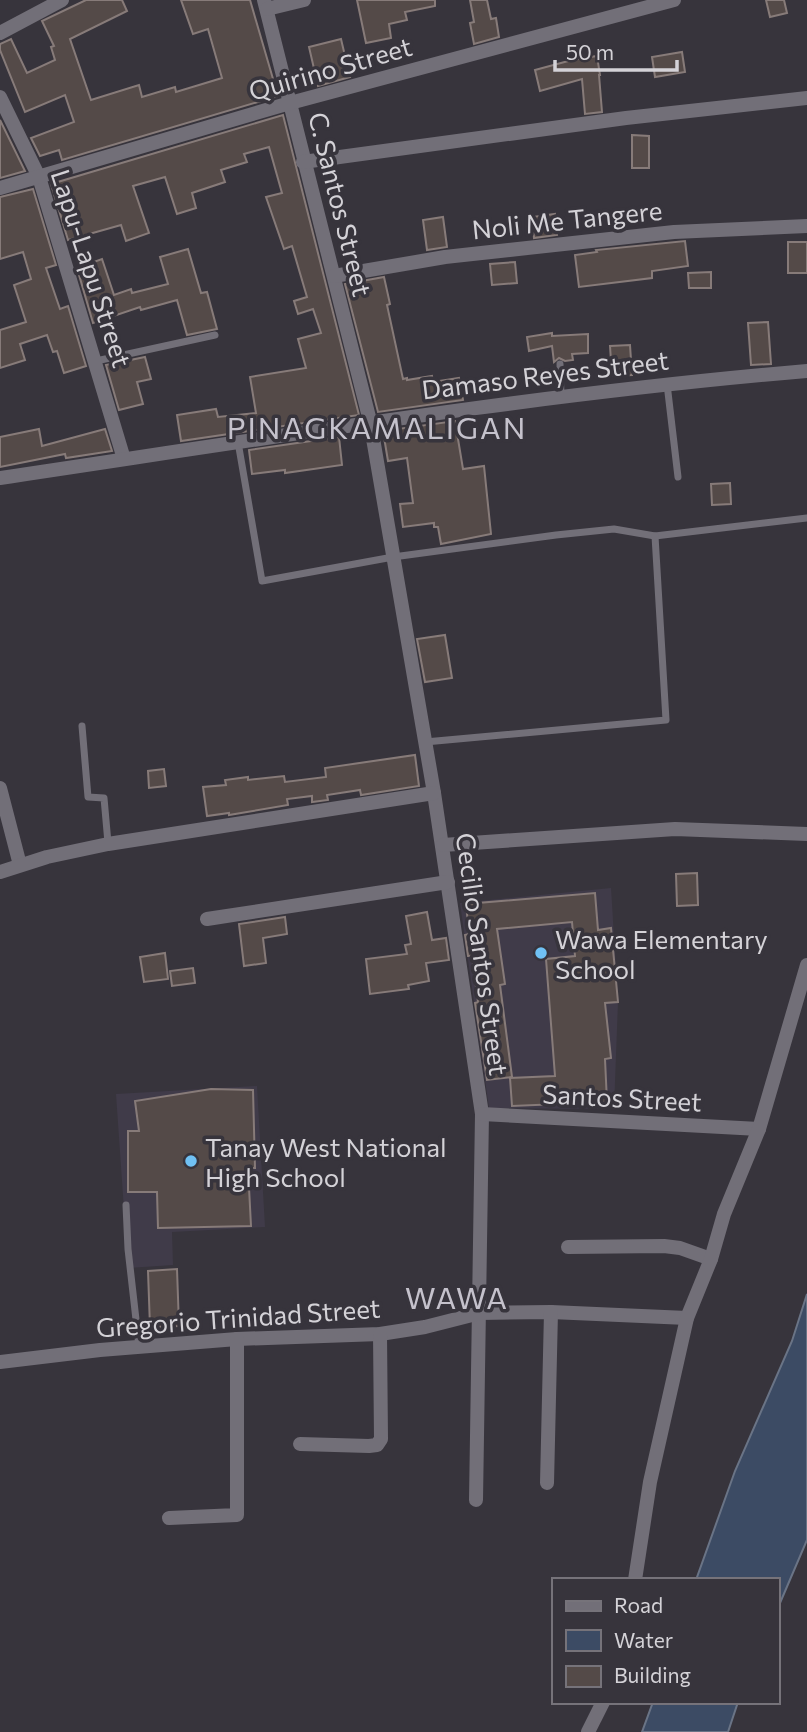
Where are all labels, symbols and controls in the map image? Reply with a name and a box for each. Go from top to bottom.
scale bar [555,28,678,72]
street label: Quirino Street [245,30,415,106]
text: 50 m [566,39,614,64]
street label: C. Santos Street [303,109,379,299]
street label: Lapu-Lapu Street [45,165,139,371]
street label: Noli Me Tangere [470,194,664,244]
street label: Damaso Reyes Street [420,343,670,405]
district label: PINAGKAMALIGAN [227,408,527,445]
street label: Cecilio Santos Street [451,831,515,1077]
place label: Wawa Elementary School [555,923,768,984]
marker: Wawa Elementary School [533,945,549,961]
street label: Santos Street [541,1077,703,1117]
place label: Tanay West National High School [205,1131,447,1192]
marker: Tanay West National High School [183,1153,199,1169]
district label: WAWA [405,1278,509,1315]
street label: Gregorio Trinidad Street [95,1292,381,1342]
legend [552,1578,779,1704]
text: Road [614,1592,663,1617]
text: Water [614,1627,673,1652]
text: Building [614,1662,691,1687]

